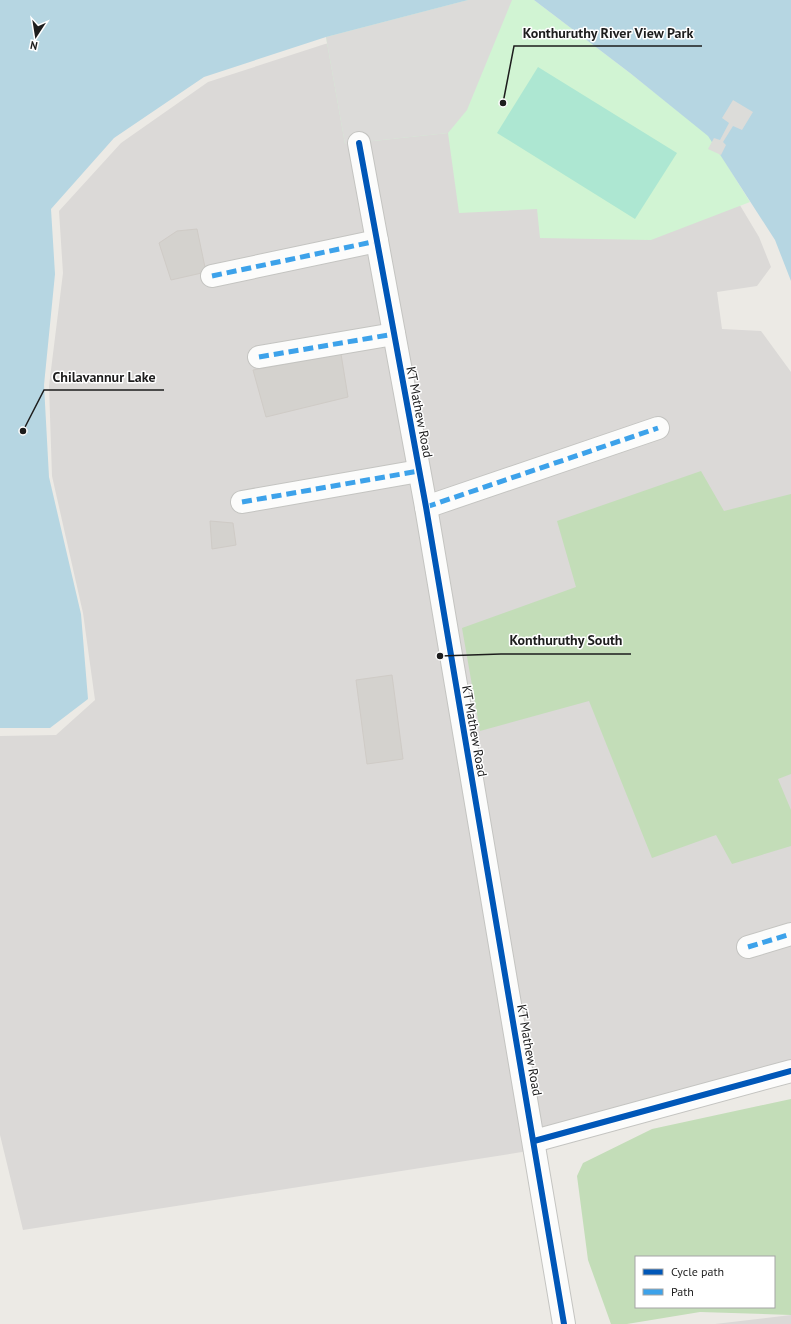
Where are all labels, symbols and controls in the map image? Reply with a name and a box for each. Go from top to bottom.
north arrow [16,16,56,56]
callout: Konthuruthy River View Park [514,20,702,46]
text: Konthuruthy River View Park [523,24,693,42]
text: N [29,38,39,53]
callout: Chilavannur Lake [44,364,164,390]
street label: KT Mathew Road [402,365,437,459]
text: Chilavannur Lake [52,368,156,386]
callout: Konthuruthy South [501,628,631,654]
text: Konthuruthy South [510,631,622,649]
street label: KT Mathew Road [458,684,491,778]
street label: KT Mathew Road [513,1003,546,1097]
legend [635,1256,775,1308]
text: Cycle path [671,1264,724,1279]
text: Path [671,1284,694,1299]

